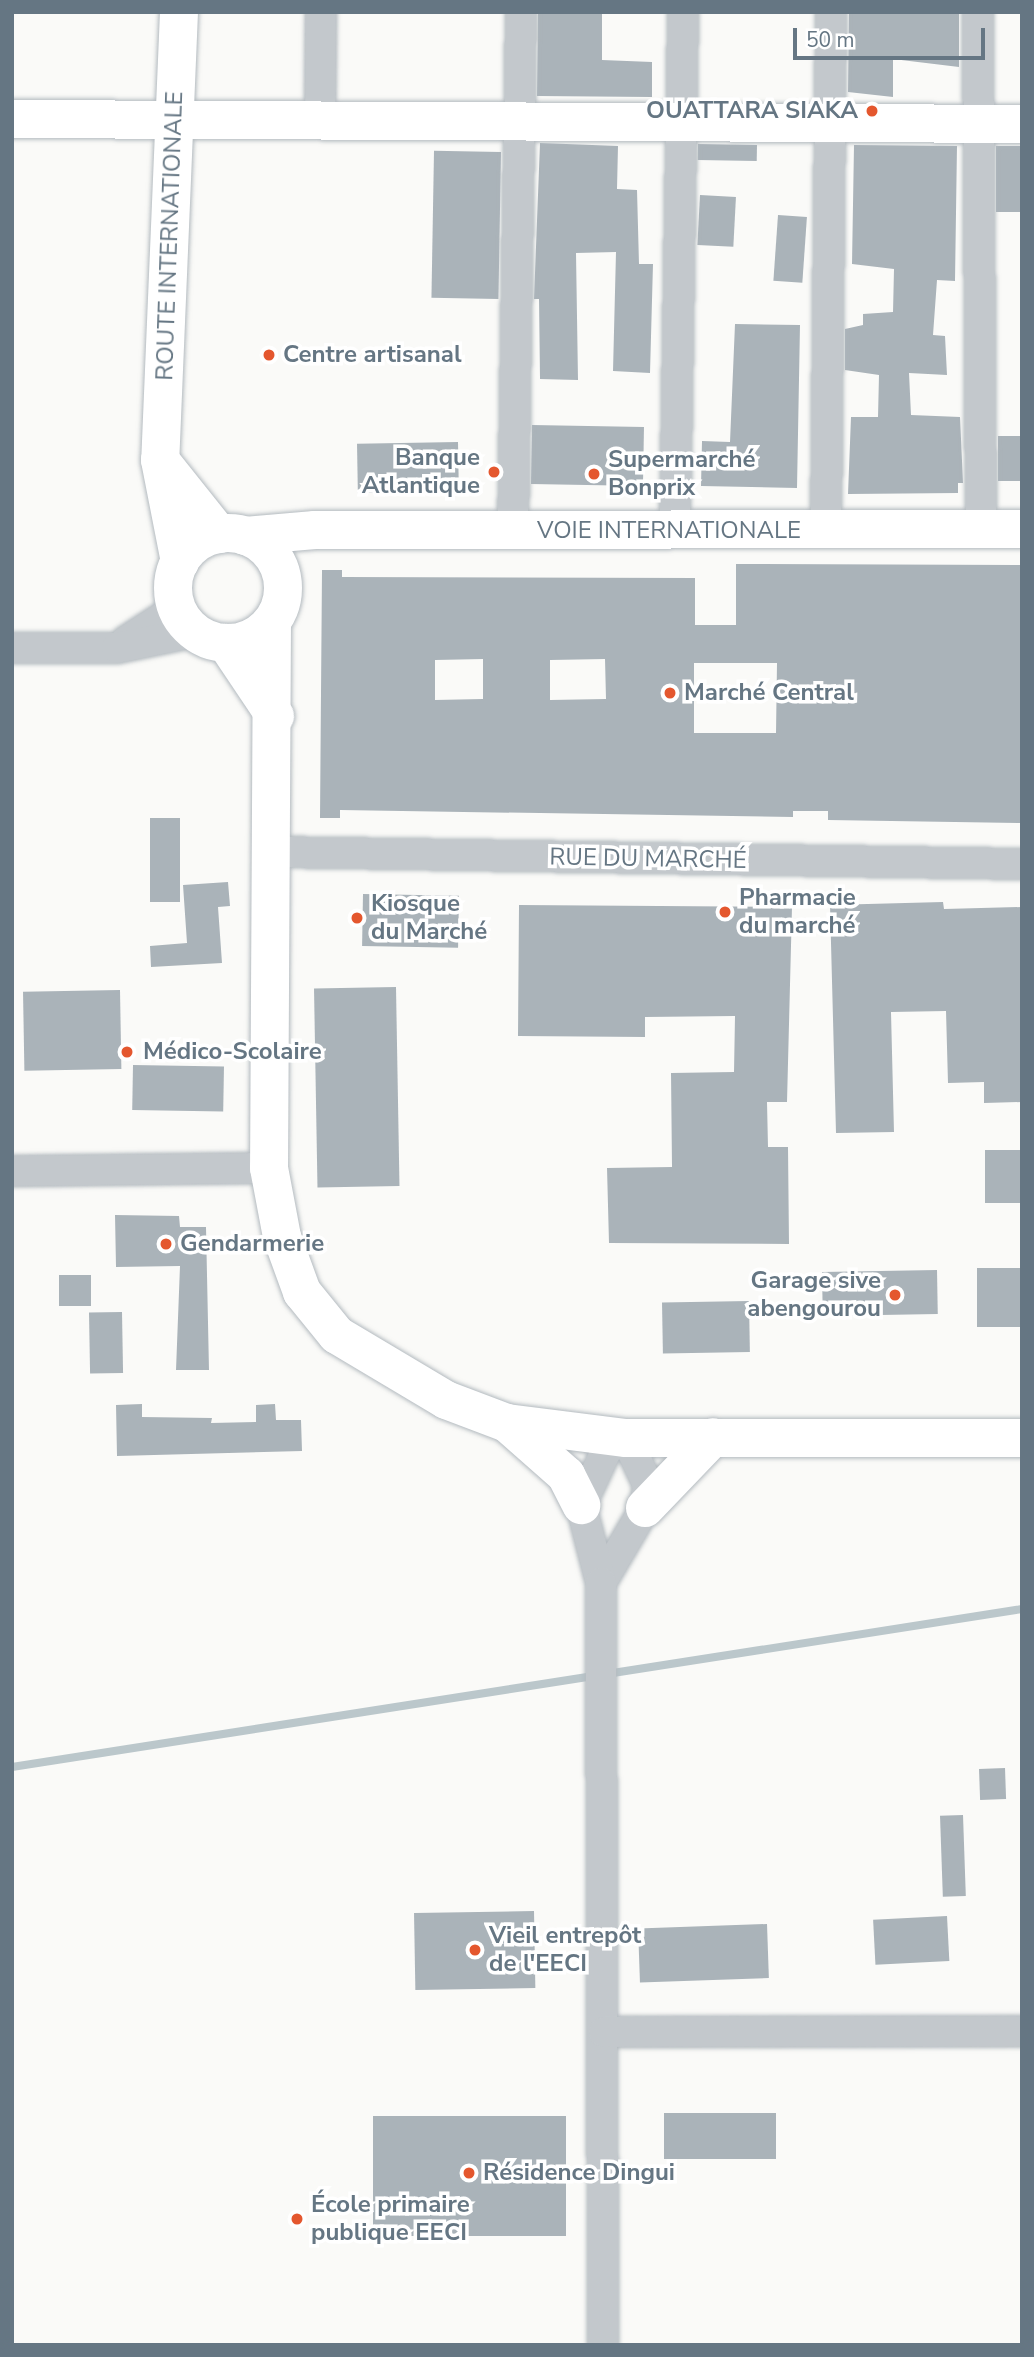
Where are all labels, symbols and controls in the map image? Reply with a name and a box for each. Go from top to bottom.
scale bar [796,14,988,58]
text: 50 m [806,26,855,54]
street label: ROUTE INTERNATIONALE [151,91,189,381]
place label: OUATTARA SIAKA [646,97,858,125]
marker: OUATTARA SIAKA [864,103,880,119]
place label: Centre artisanal [283,341,462,369]
marker: Centre artisanal [261,347,277,363]
place label: Banque Atlantique [362,444,480,500]
place label: Supermarché Bonprix [608,446,756,502]
marker: Banque Atlantique [486,464,502,480]
marker: Supermarché Bonprix [586,466,602,482]
street label: VOIE INTERNATIONALE [537,517,801,545]
place label: Marché Central [684,679,854,707]
marker: Marché Central [662,685,678,701]
street label: RUE DU MARCHÉ [549,843,747,875]
place label: Pharmacie du marché [739,884,856,940]
place label: Kiosque du Marché [371,890,487,946]
marker: Pharmacie du marché [717,904,733,920]
marker: Kiosque du Marché [349,910,365,926]
place label: Médico-Scolaire [143,1038,322,1066]
marker: Médico-Scolaire [117,1042,137,1062]
place label: Gendarmerie [180,1230,324,1258]
marker: Gendarmerie [158,1236,174,1252]
place label: Garage sive abengourou [747,1267,881,1323]
marker: Garage sive abengourou [887,1287,903,1303]
place label: Vieil entrepôt de l'EECI [489,1922,641,1978]
marker: Vieil entrepôt de l'EECI [467,1942,483,1958]
place label: Résidence Dingui [483,2159,675,2187]
marker: Résidence Dingui [461,2165,477,2181]
place label: École primaire publique EECI [311,2191,470,2247]
marker: École primaire publique EECI [289,2211,305,2227]

